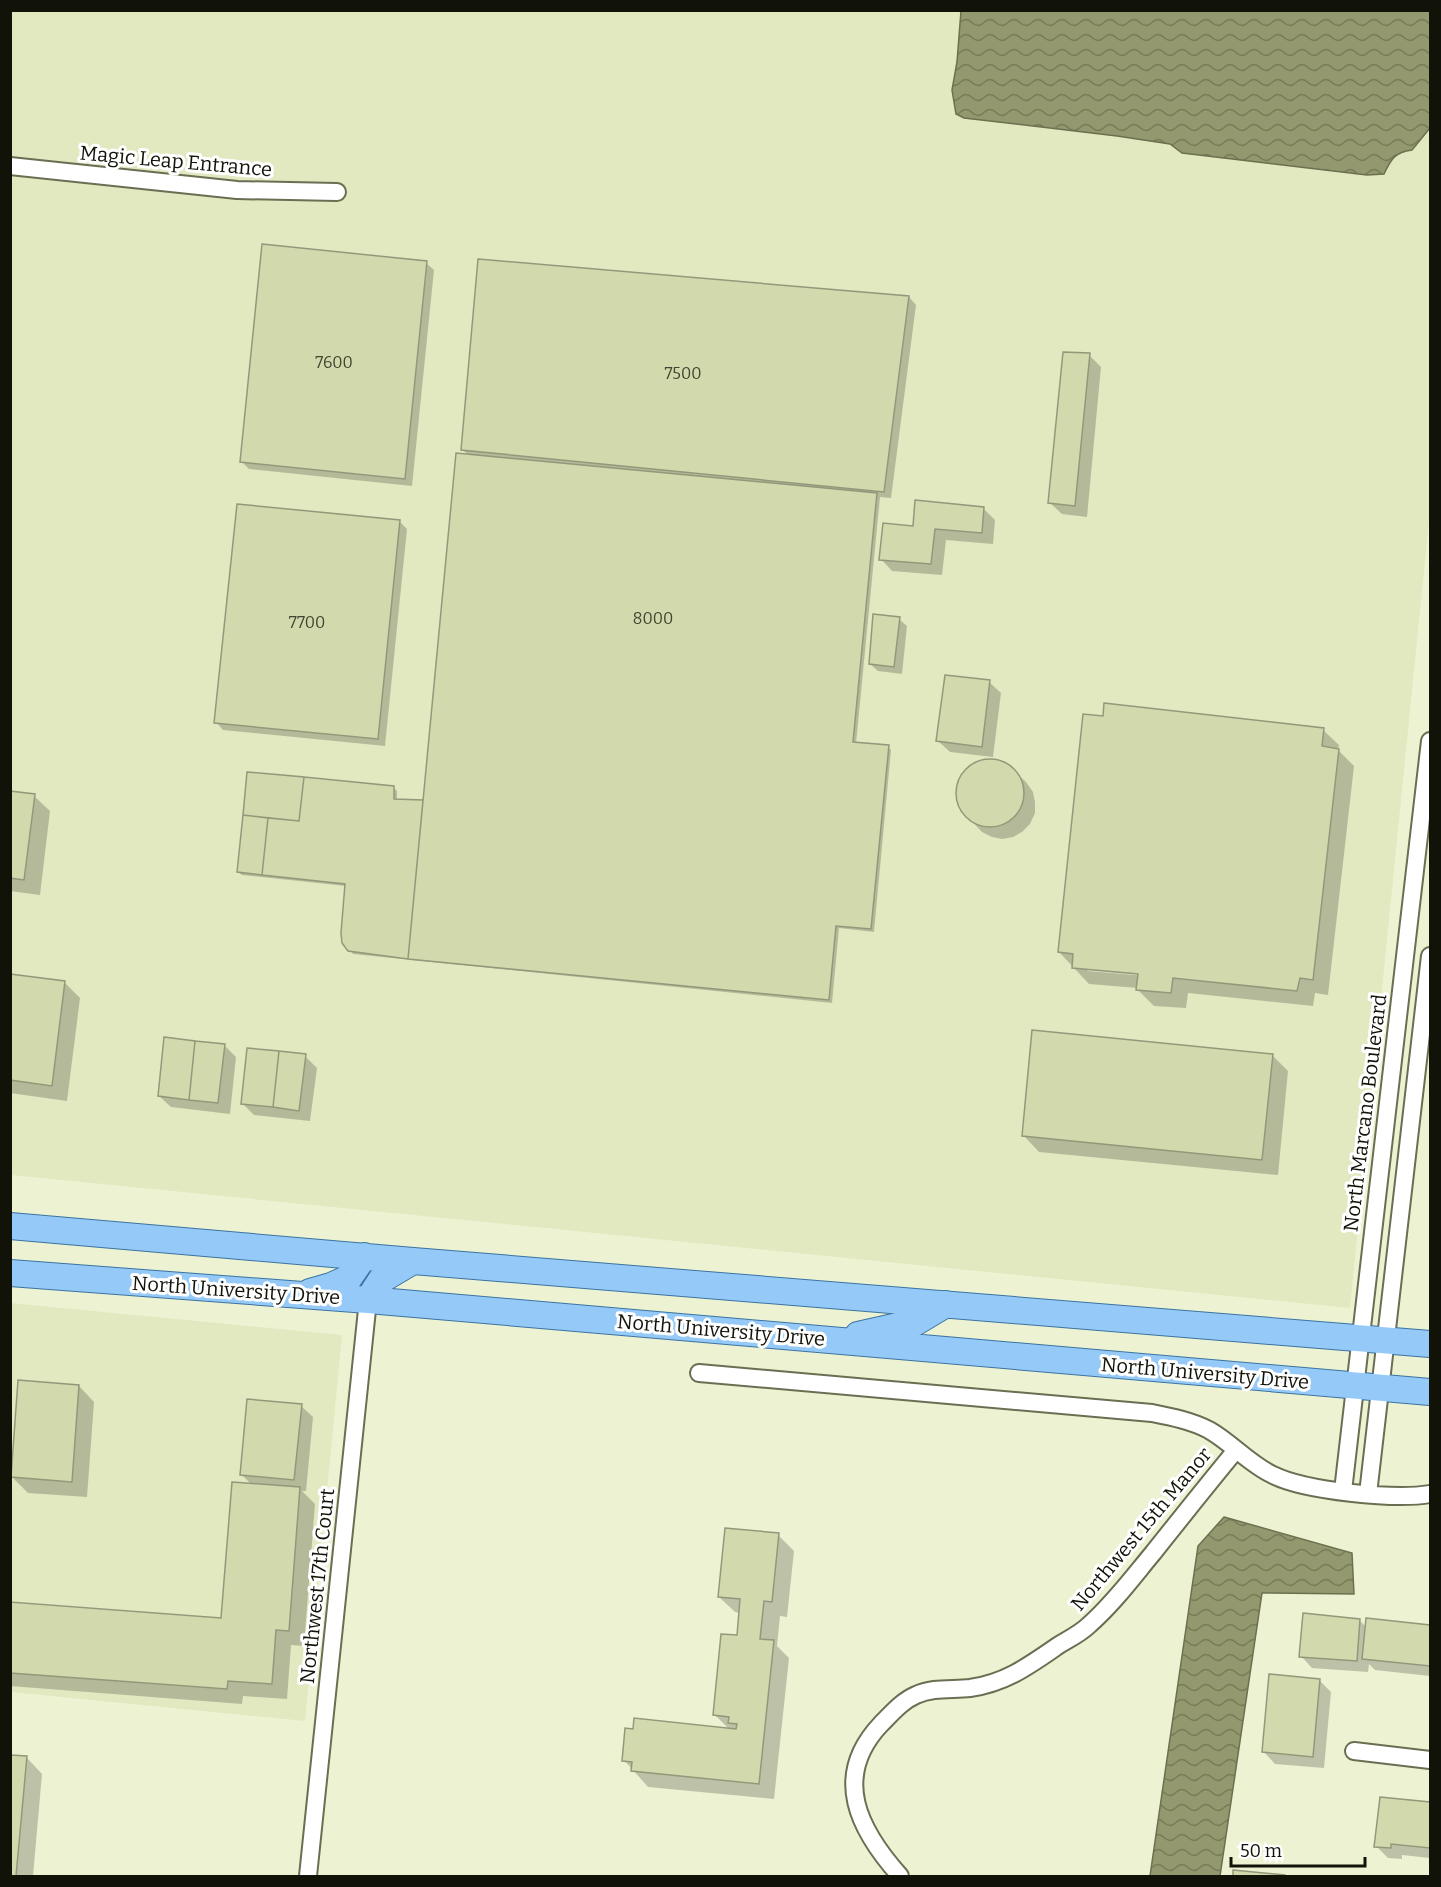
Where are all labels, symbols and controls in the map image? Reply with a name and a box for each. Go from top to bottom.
street label: Magic Leap Entrance [79,141,273,181]
house number: 7600 [315,353,353,372]
house number: 7500 [665,364,701,383]
house number: 8000 [633,609,673,628]
house number: 7700 [289,613,325,632]
street label: North Marcano Boulevard [1339,993,1392,1233]
street label: North University Drive [131,1271,341,1309]
street label: North University Drive [616,1309,826,1351]
street label: North University Drive [1100,1352,1310,1394]
street label: Northwest 15th Manor [1066,1442,1216,1616]
street label: Northwest 17th Court [295,1487,339,1685]
scale bar [1231,1830,1364,1868]
text: 50 m [1240,1840,1282,1862]

